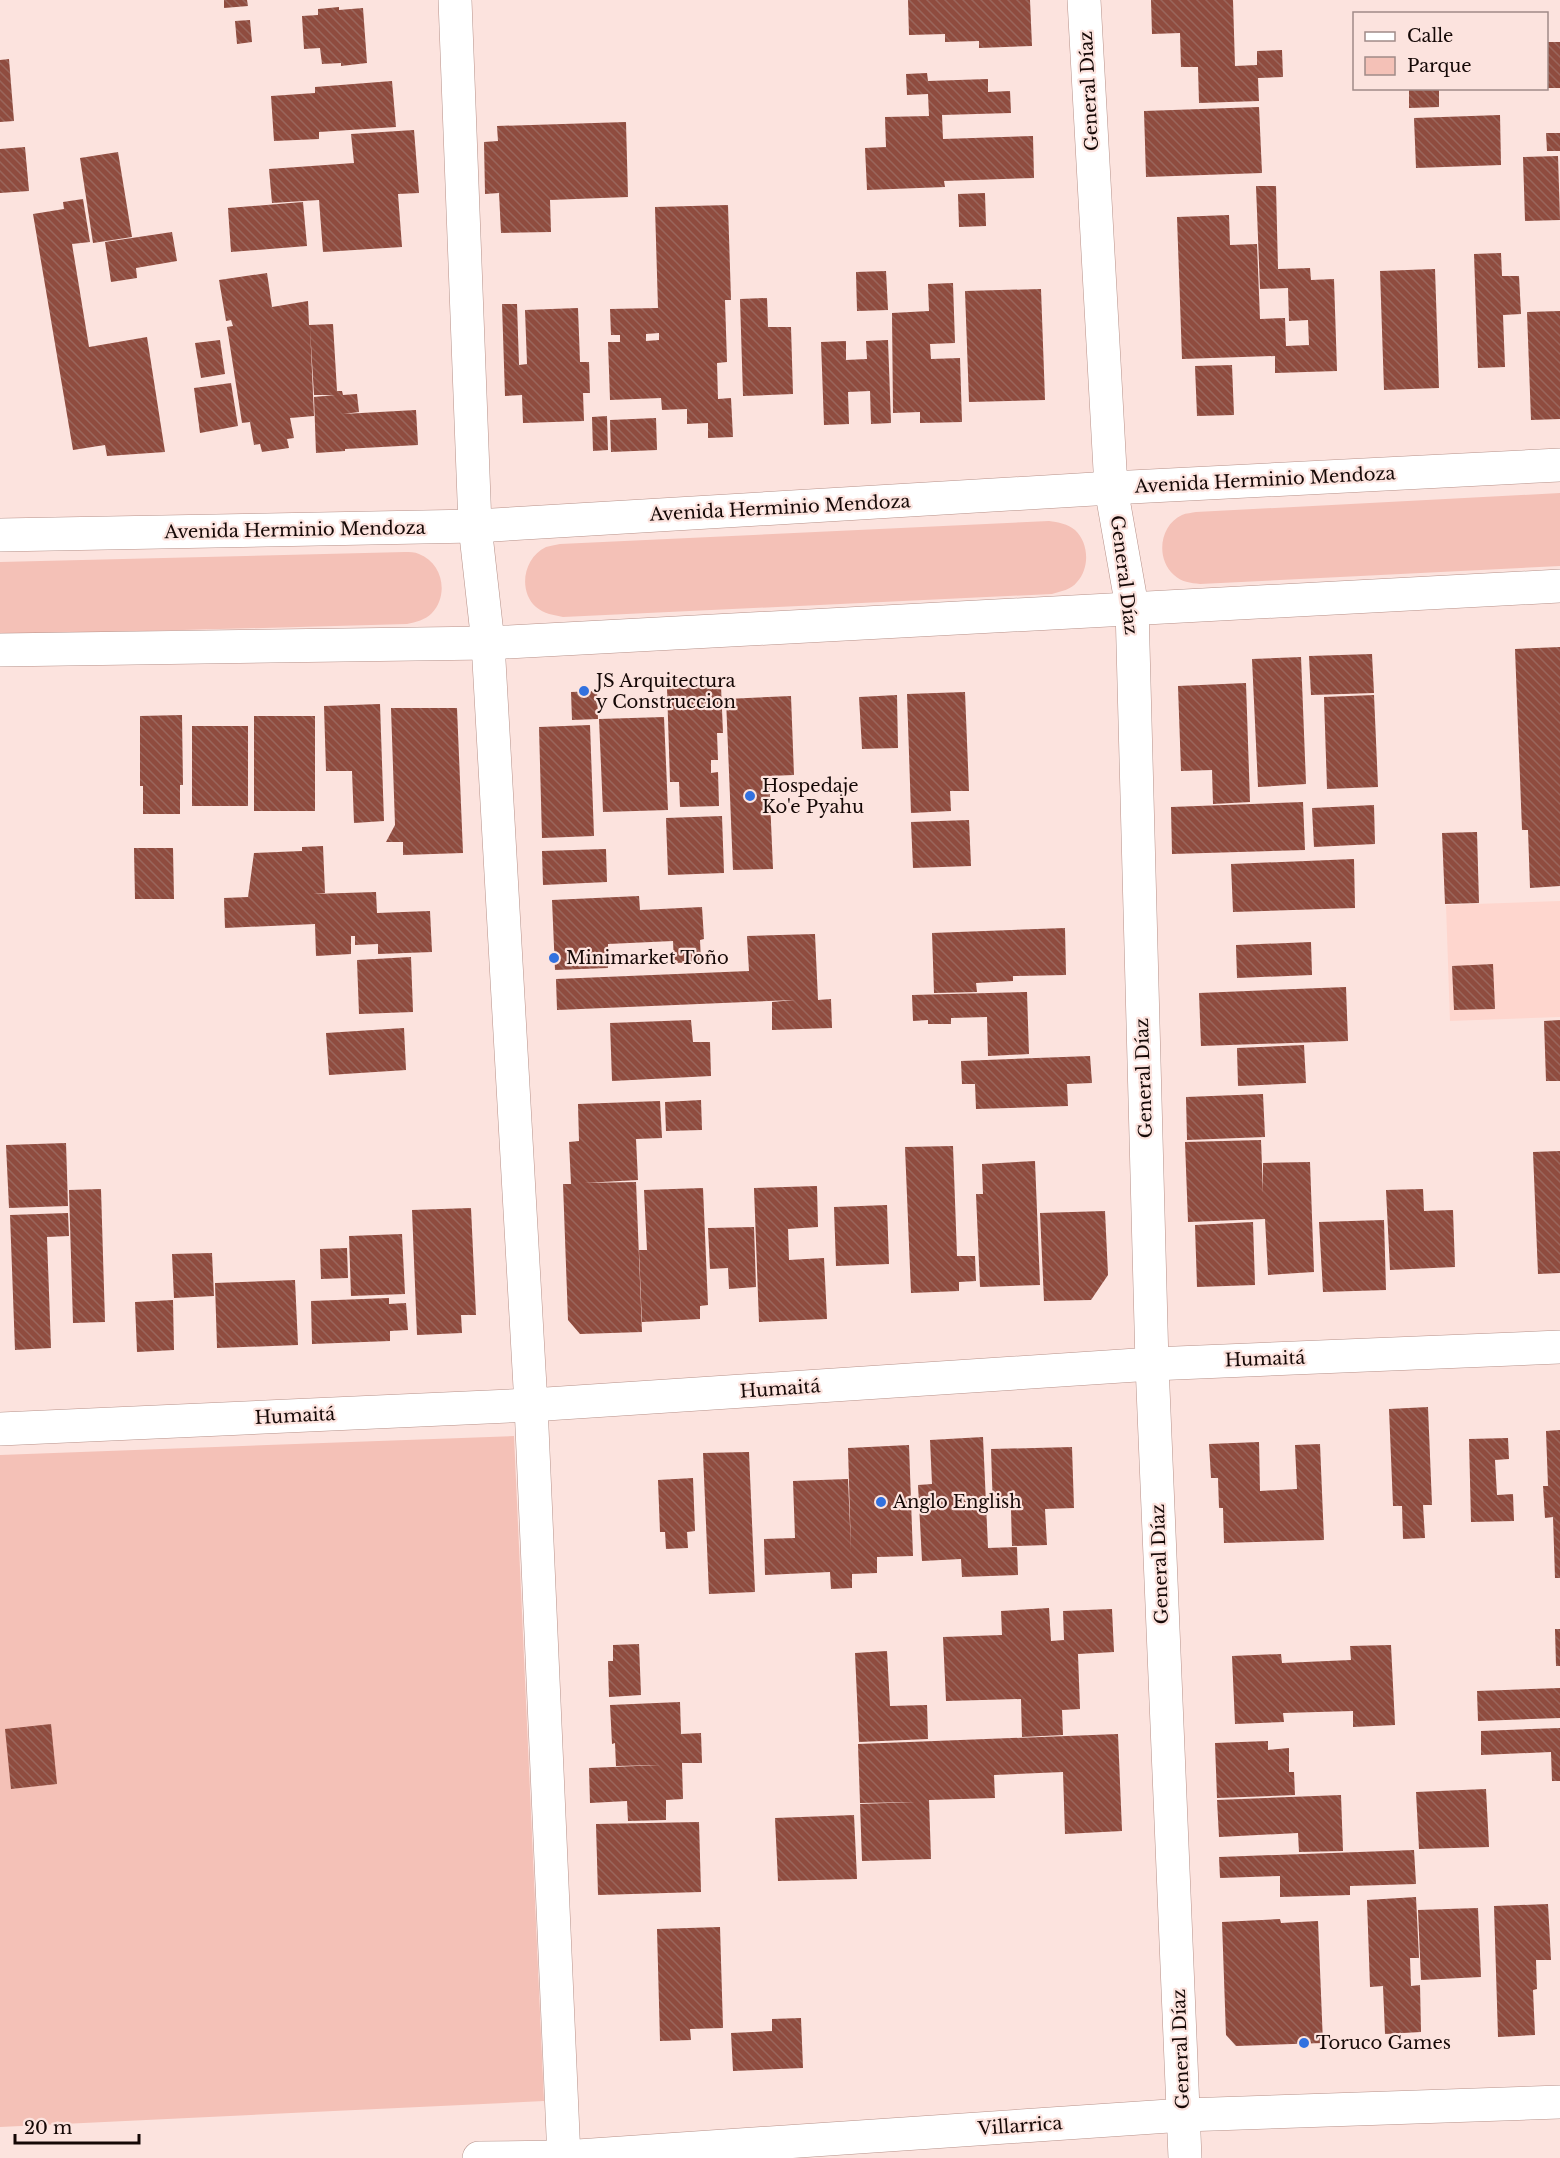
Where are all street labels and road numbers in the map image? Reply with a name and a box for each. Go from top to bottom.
street label: General Díaz [1075,30,1103,152]
street label: Avenida Herminio Mendoza [1133,462,1396,498]
street label: Avenida Herminio Mendoza [648,490,911,526]
street label: General Díaz [1106,514,1142,636]
street label: Avenida Herminio Mendoza [163,517,426,543]
street label: General Díaz [1131,1017,1157,1139]
street label: Humaitá [1224,1347,1306,1371]
street label: Humaitá [739,1375,821,1403]
street label: Humaitá [254,1403,336,1429]
street label: General Díaz [1147,1503,1173,1625]
street label: General Díaz [1168,1988,1194,2110]
street label: Villarrica [976,2112,1063,2140]

